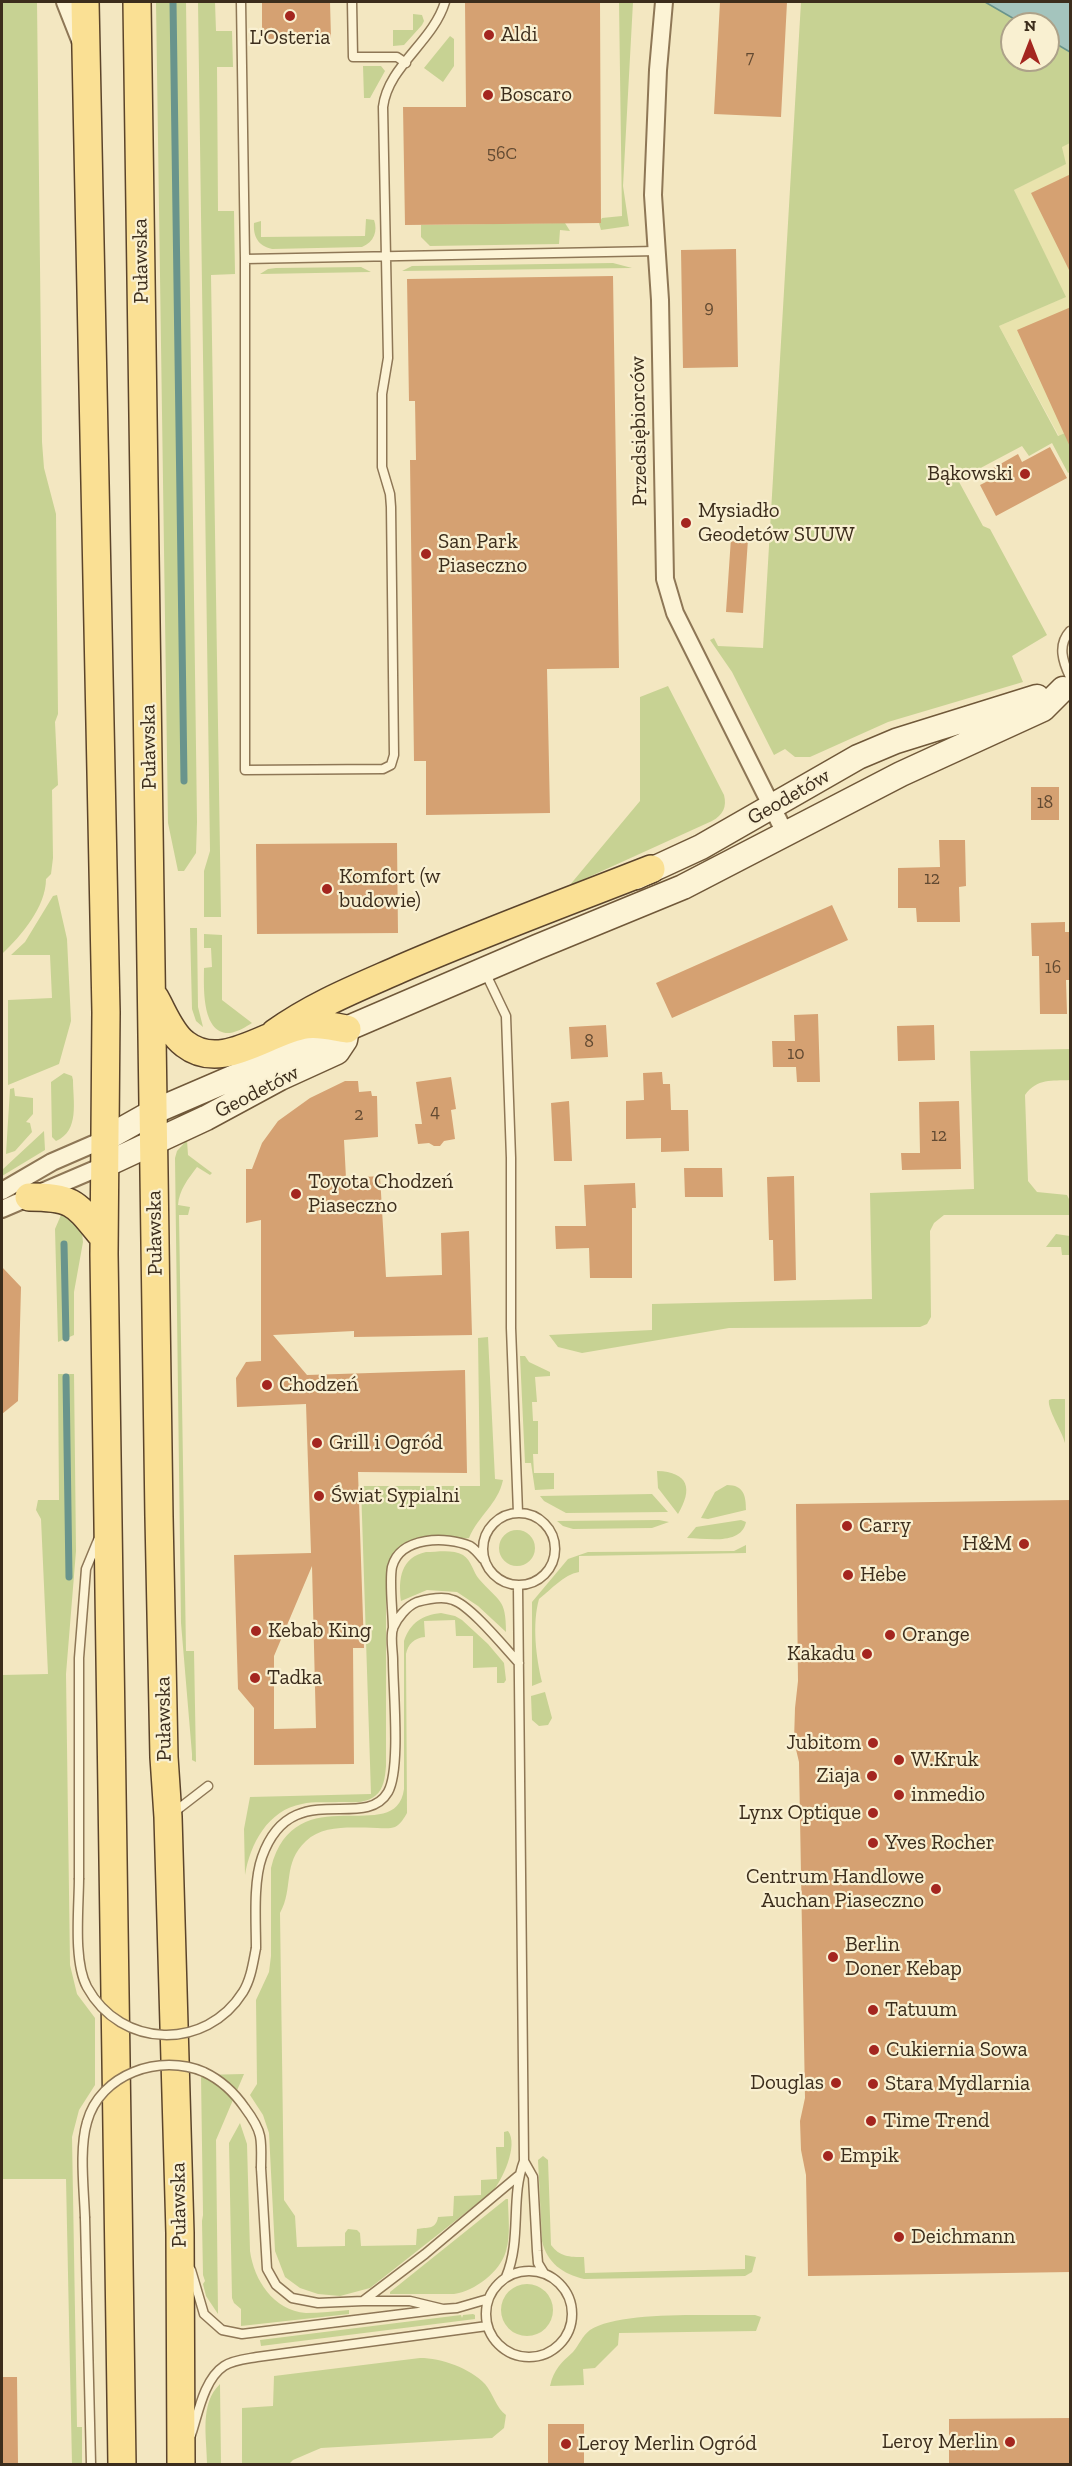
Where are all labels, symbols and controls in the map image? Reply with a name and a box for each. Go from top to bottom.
marker: L'Osteria [283,9,297,23]
north arrow [1000,12,1060,72]
text: N [1024,16,1036,35]
place label: Aldi [501,22,538,48]
place label: L'Osteria [250,25,330,51]
marker: Aldi [482,28,496,42]
house number: 7 [746,47,754,69]
place label: Boscaro [500,82,572,108]
marker: Boscaro [481,88,495,102]
house number: 56C [487,143,517,165]
street label: Puławska [128,218,154,304]
house number: 9 [704,297,714,319]
street label: Przedsiębiorców [625,356,653,506]
place label: Bąkowski [927,461,1013,487]
marker: Bąkowski [1018,467,1032,481]
place label: Mysiadło Geodetów SUUW [698,498,855,548]
marker: Mysiadło Geodetów SUUW [679,516,693,530]
place label: San Park Piaseczno [438,529,527,579]
marker: San Park Piaseczno [419,547,433,561]
street label: Puławska [136,704,162,790]
street label: Geodetów [743,763,835,831]
house number: 18 [1037,792,1053,814]
place label: Komfort (w budowie) [339,864,441,914]
house number: 12 [924,868,940,890]
marker: Komfort (w budowie) [320,882,334,896]
house number: 16 [1045,957,1061,979]
house number: 8 [584,1031,594,1053]
house number: 10 [787,1043,805,1065]
street label: Geodetów [211,1060,303,1124]
house number: 4 [430,1101,440,1123]
house number: 2 [354,1104,364,1126]
house number: 12 [931,1125,947,1147]
place label: Toyota Chodzeń Piaseczno [308,1169,453,1219]
marker: Toyota Chodzeń Piaseczno [289,1187,303,1201]
street label: Puławska [142,1190,168,1276]
place label: Chodzeń [279,1372,358,1398]
marker: Chodzeń [260,1378,274,1392]
place label: Grill i Ogród [329,1430,443,1456]
marker: Grill i Ogród [310,1436,324,1450]
place label: Świat Sypialni [331,1483,460,1509]
marker: Świat Sypialni [312,1489,326,1503]
place label: Carry [859,1513,911,1539]
marker: Carry [840,1519,854,1533]
place label: H&M [962,1531,1012,1557]
marker: H&M [1017,1537,1031,1551]
place label: Hebe [860,1562,906,1588]
marker: Hebe [841,1568,855,1582]
place label: Kebab King [268,1618,371,1644]
place label: Orange [902,1622,970,1648]
marker: Kebab King [249,1624,263,1638]
marker: Orange [883,1628,897,1642]
place label: Kakadu [787,1641,855,1667]
marker: Kakadu [860,1647,874,1661]
place label: Tadka [267,1665,322,1691]
marker: Tadka [248,1671,262,1685]
street label: Puławska [151,1676,177,1762]
place label: Jubitom [786,1730,861,1756]
marker: Jubitom [866,1736,880,1750]
place label: W.Kruk [911,1747,979,1773]
marker: W.Kruk [892,1753,906,1767]
place label: Ziaja [816,1763,860,1789]
marker: Ziaja [865,1769,879,1783]
place label: inmedio [911,1782,985,1808]
marker: inmedio [892,1788,906,1802]
place label: Lynx Optique [739,1800,861,1826]
marker: Lynx Optique [866,1806,880,1820]
place label: Yves Rocher [885,1830,995,1856]
marker: Yves Rocher [866,1836,880,1850]
place label: Centrum Handlowe Auchan Piaseczno [746,1864,924,1914]
marker: Centrum Handlowe Auchan Piaseczno [929,1882,943,1896]
place label: Berlin Doner Kebap [845,1932,962,1982]
marker: Berlin Doner Kebap [826,1950,840,1964]
place label: Tatuum [885,1997,957,2023]
marker: Tatuum [866,2003,880,2017]
place label: Cukiernia Sowa [886,2037,1028,2063]
marker: Cukiernia Sowa [867,2043,881,2057]
place label: Douglas [750,2070,824,2096]
place label: Stara Mydlarnia [885,2071,1030,2097]
marker: Douglas [829,2076,843,2090]
marker: Stara Mydlarnia [866,2077,880,2091]
place label: Time Trend [883,2108,990,2134]
marker: Time Trend [864,2114,878,2128]
place label: Empik [840,2143,899,2169]
marker: Empik [821,2149,835,2163]
street label: Puławska [166,2162,192,2248]
place label: Deichmann [911,2224,1015,2250]
marker: Deichmann [892,2230,906,2244]
place label: Leroy Merlin [882,2429,998,2455]
place label: Leroy Merlin Ogród [578,2431,757,2457]
marker: Leroy Merlin [1003,2435,1017,2449]
marker: Leroy Merlin Ogród [559,2437,573,2451]

